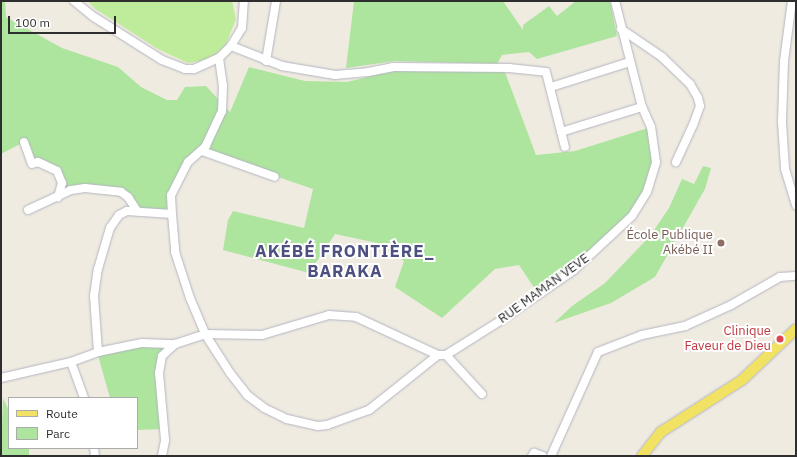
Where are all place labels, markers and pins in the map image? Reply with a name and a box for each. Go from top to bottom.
place label: École Publique Akébé II [626,228,713,259]
marker: École Publique Akébé II [716,238,726,248]
place label: Clinique Faveur de Dieu [685,324,771,355]
marker: Clinique Faveur de Dieu [774,333,786,345]

